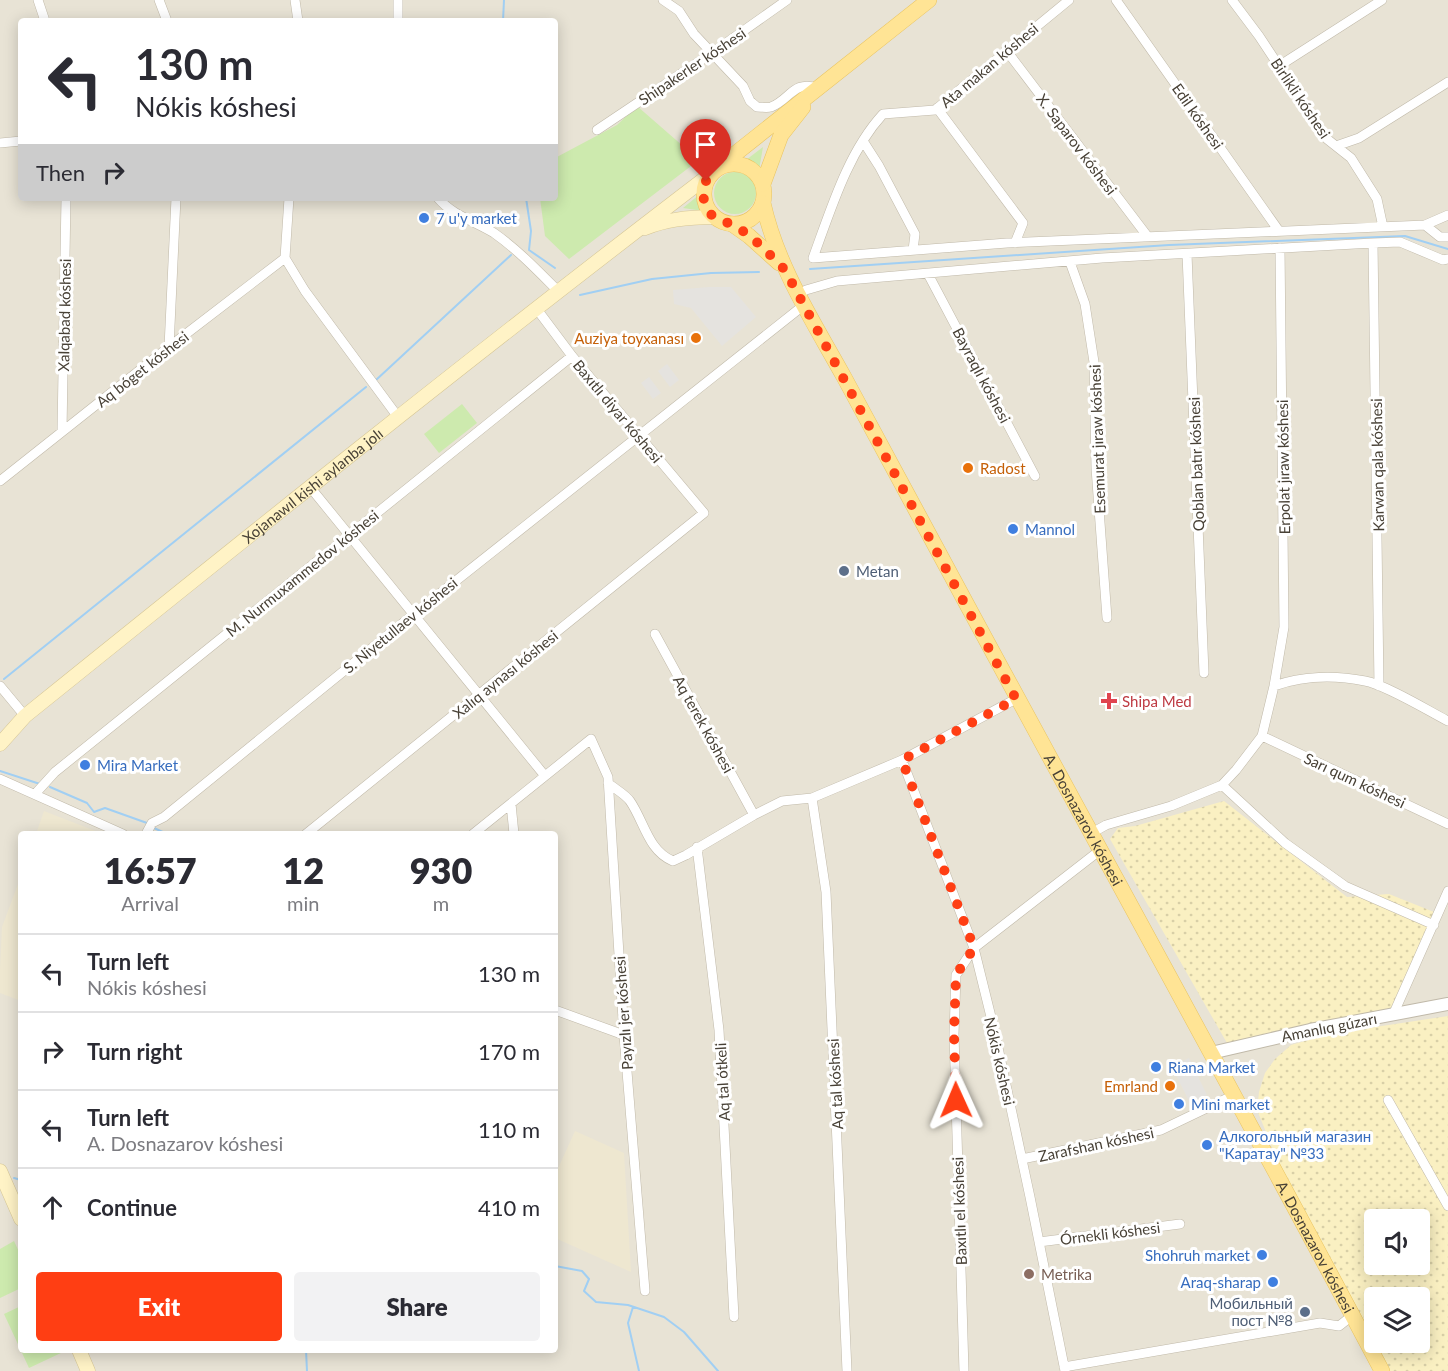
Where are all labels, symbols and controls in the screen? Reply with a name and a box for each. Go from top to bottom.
street label: Ata makan kóshesi [936,19,1042,111]
street label: Shipakerler kóshesi [635,23,749,109]
text: 130 m [135,39,253,89]
icon: left [36,42,114,120]
street label: Birlikli kóshesi [1268,54,1334,142]
street label: Edil kóshesi [1169,80,1227,152]
text: Nókis kóshesi [135,90,297,123]
street label: X. Saparov kóshesi [1033,90,1121,198]
pin [680,119,731,181]
icon: arrive [689,128,722,161]
icon: right [97,156,130,189]
text: Then [36,159,85,186]
place label: 7 u'y market [436,209,517,227]
marker: 7 u'y market [417,211,431,225]
street label: Xalqabad kóshesi [54,258,74,372]
street label: Bayraqlı kóshesi [949,324,1015,426]
street label: Aq bóget kóshesi [92,327,192,411]
place label: Auziya toyxanası [574,329,684,347]
marker: Auziya toyxanası [689,331,703,345]
street label: Baxıtlı diyar kóshesi [570,356,666,466]
street label: Esemurat jıraw kóshesi [1085,364,1109,514]
street label: Qoblan batır kóshesi [1185,396,1207,532]
street label: Karwan qala kóshesi [1367,398,1387,532]
street label: Erpolat jıraw kóshesi [1273,399,1293,535]
street label: Xojanawıl kishi aylanba jolı [239,424,386,547]
place label: Radost [980,459,1026,477]
marker: Radost [961,461,975,475]
street label: M. Nurmuxammedov kóshesi [222,506,382,640]
place label: Mannol [1025,520,1075,538]
marker: Mannol [1006,522,1020,536]
place label: Metan [856,562,899,580]
marker: Metan [837,564,851,578]
street label: S. Niyetullaev kóshesi [339,573,461,677]
street label: Xalıq aynası kóshesi [449,626,561,722]
street label: Aq terek kóshesi [670,672,738,776]
marker: Shipa Med [1100,692,1118,710]
place label: Shipa Med [1122,692,1192,710]
street label: Sarı qum kóshesi [1301,749,1409,811]
street label: A. Dosnazarov kóshesi [1041,751,1127,889]
place label: Mira Market [97,756,179,774]
marker: Mira Market [78,758,92,772]
text: 16:57 [104,848,197,892]
text: 12 [282,848,324,892]
text: 930 [410,848,472,892]
text: Arrival [121,891,179,915]
text: min [287,891,319,915]
text: m [433,891,449,915]
text: Turn left [87,948,169,975]
street label: Payızlı jer kóshesi [610,955,636,1071]
icon: left [36,957,69,990]
text: 130 m [478,960,540,987]
text: Nókis kóshesi [87,975,207,999]
street label: Amanlıq gúzarı [1280,1009,1378,1045]
street label: Nókis kóshesi [981,1015,1019,1107]
icon: right [36,1035,69,1068]
text: Turn right [87,1038,182,1065]
text: 170 m [478,1038,540,1065]
street label: Aq tal kóshesi [824,1038,846,1130]
street label: Aq tal ótkeli [711,1042,733,1122]
place label: Riana Market [1168,1058,1256,1076]
marker: Riana Market [1149,1060,1163,1074]
position arrow [924,1068,988,1132]
place label: Emrland [1104,1077,1158,1095]
marker: Emrland [1163,1079,1177,1093]
place label: Mini market [1191,1095,1271,1113]
marker: Mini market [1172,1097,1186,1111]
text: Turn left [87,1104,169,1131]
icon: left [36,1113,69,1146]
text: 110 m [478,1116,540,1143]
street label: Zarafshan kóshesi [1037,1123,1155,1165]
place label: Алкогольный магазин "Каратау" №33 [1219,1127,1371,1162]
text: A. Dosnazarov kóshesi [87,1131,283,1155]
marker: Алкогольный магазин "Каратау" №33 [1200,1138,1214,1152]
street label: Baxıtlı el kóshesi [948,1157,970,1265]
street label: A. Dosnazarov kóshesi [1273,1178,1358,1316]
icon: ahead [36,1191,69,1224]
text: Continue [87,1194,177,1221]
text: 410 m [478,1194,540,1221]
map controls [1364,1209,1430,1353]
button: sound [1364,1209,1430,1275]
street label: Órnekli kóshesi [1059,1218,1161,1248]
place label: Shohruh market [1145,1246,1251,1264]
marker: Shohruh market [1255,1248,1269,1262]
place label: Metrika [1041,1265,1092,1283]
marker: Metrika [1022,1267,1036,1281]
button: Exit [36,1272,282,1341]
button: Share [294,1272,540,1341]
place label: Araq-sharap [1181,1273,1261,1291]
marker: Araq-sharap [1266,1275,1280,1289]
button: layers [1364,1287,1430,1353]
place label: Мобильный пост №8 [1210,1294,1293,1329]
marker: Мобильный пост №8 [1298,1305,1312,1319]

